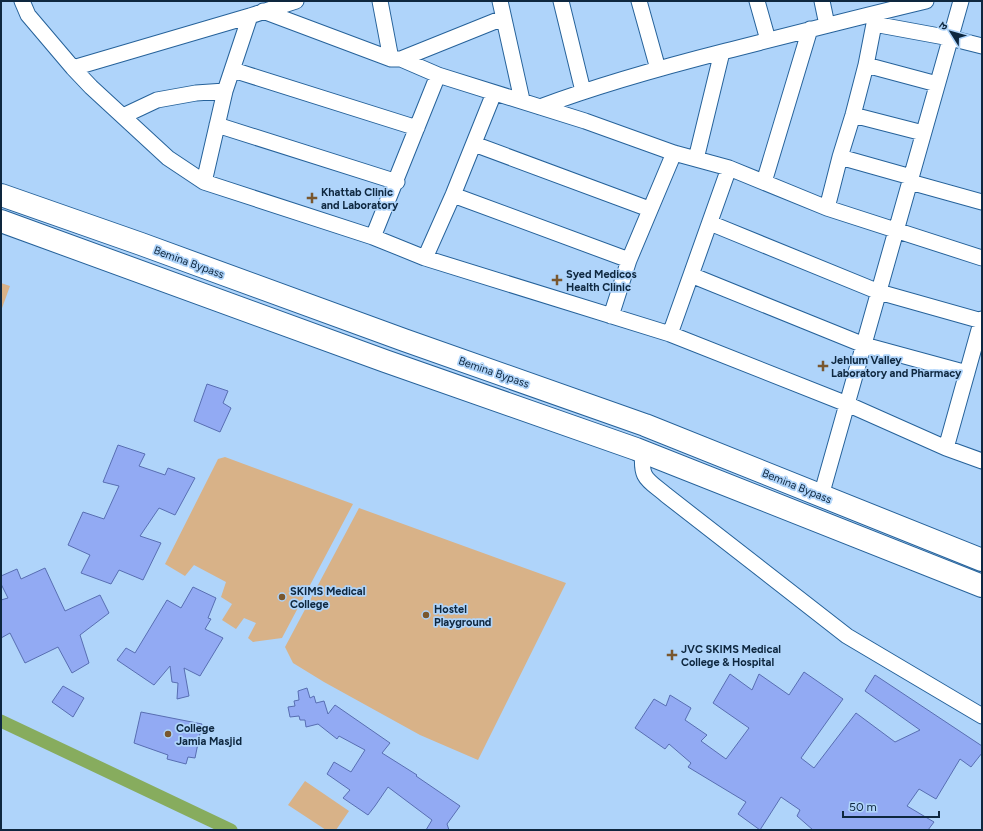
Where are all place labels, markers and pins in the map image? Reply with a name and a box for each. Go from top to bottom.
place label: Khattab Clinic and Laboratory [321,186,399,212]
marker: Khattab Clinic and Laboratory [306,192,318,204]
place label: Syed Medicos Health Clinic [566,268,637,294]
marker: Syed Medicos Health Clinic [551,274,563,286]
place label: Jehlum Valley Laboratory and Pharmacy [831,354,962,380]
marker: Jehlum Valley Laboratory and Pharmacy [818,361,828,371]
place label: SKIMS Medical College [290,585,366,611]
marker: SKIMS Medical College [277,592,287,602]
place label: Hostel Playground [434,603,491,629]
marker: Hostel Playground [421,610,431,620]
place label: JVC SKIMS Medical College & Hospital [681,643,781,669]
marker: JVC SKIMS Medical College & Hospital [666,649,678,661]
place label: College Jamia Masjid [176,722,242,748]
marker: College Jamia Masjid [163,729,173,739]

